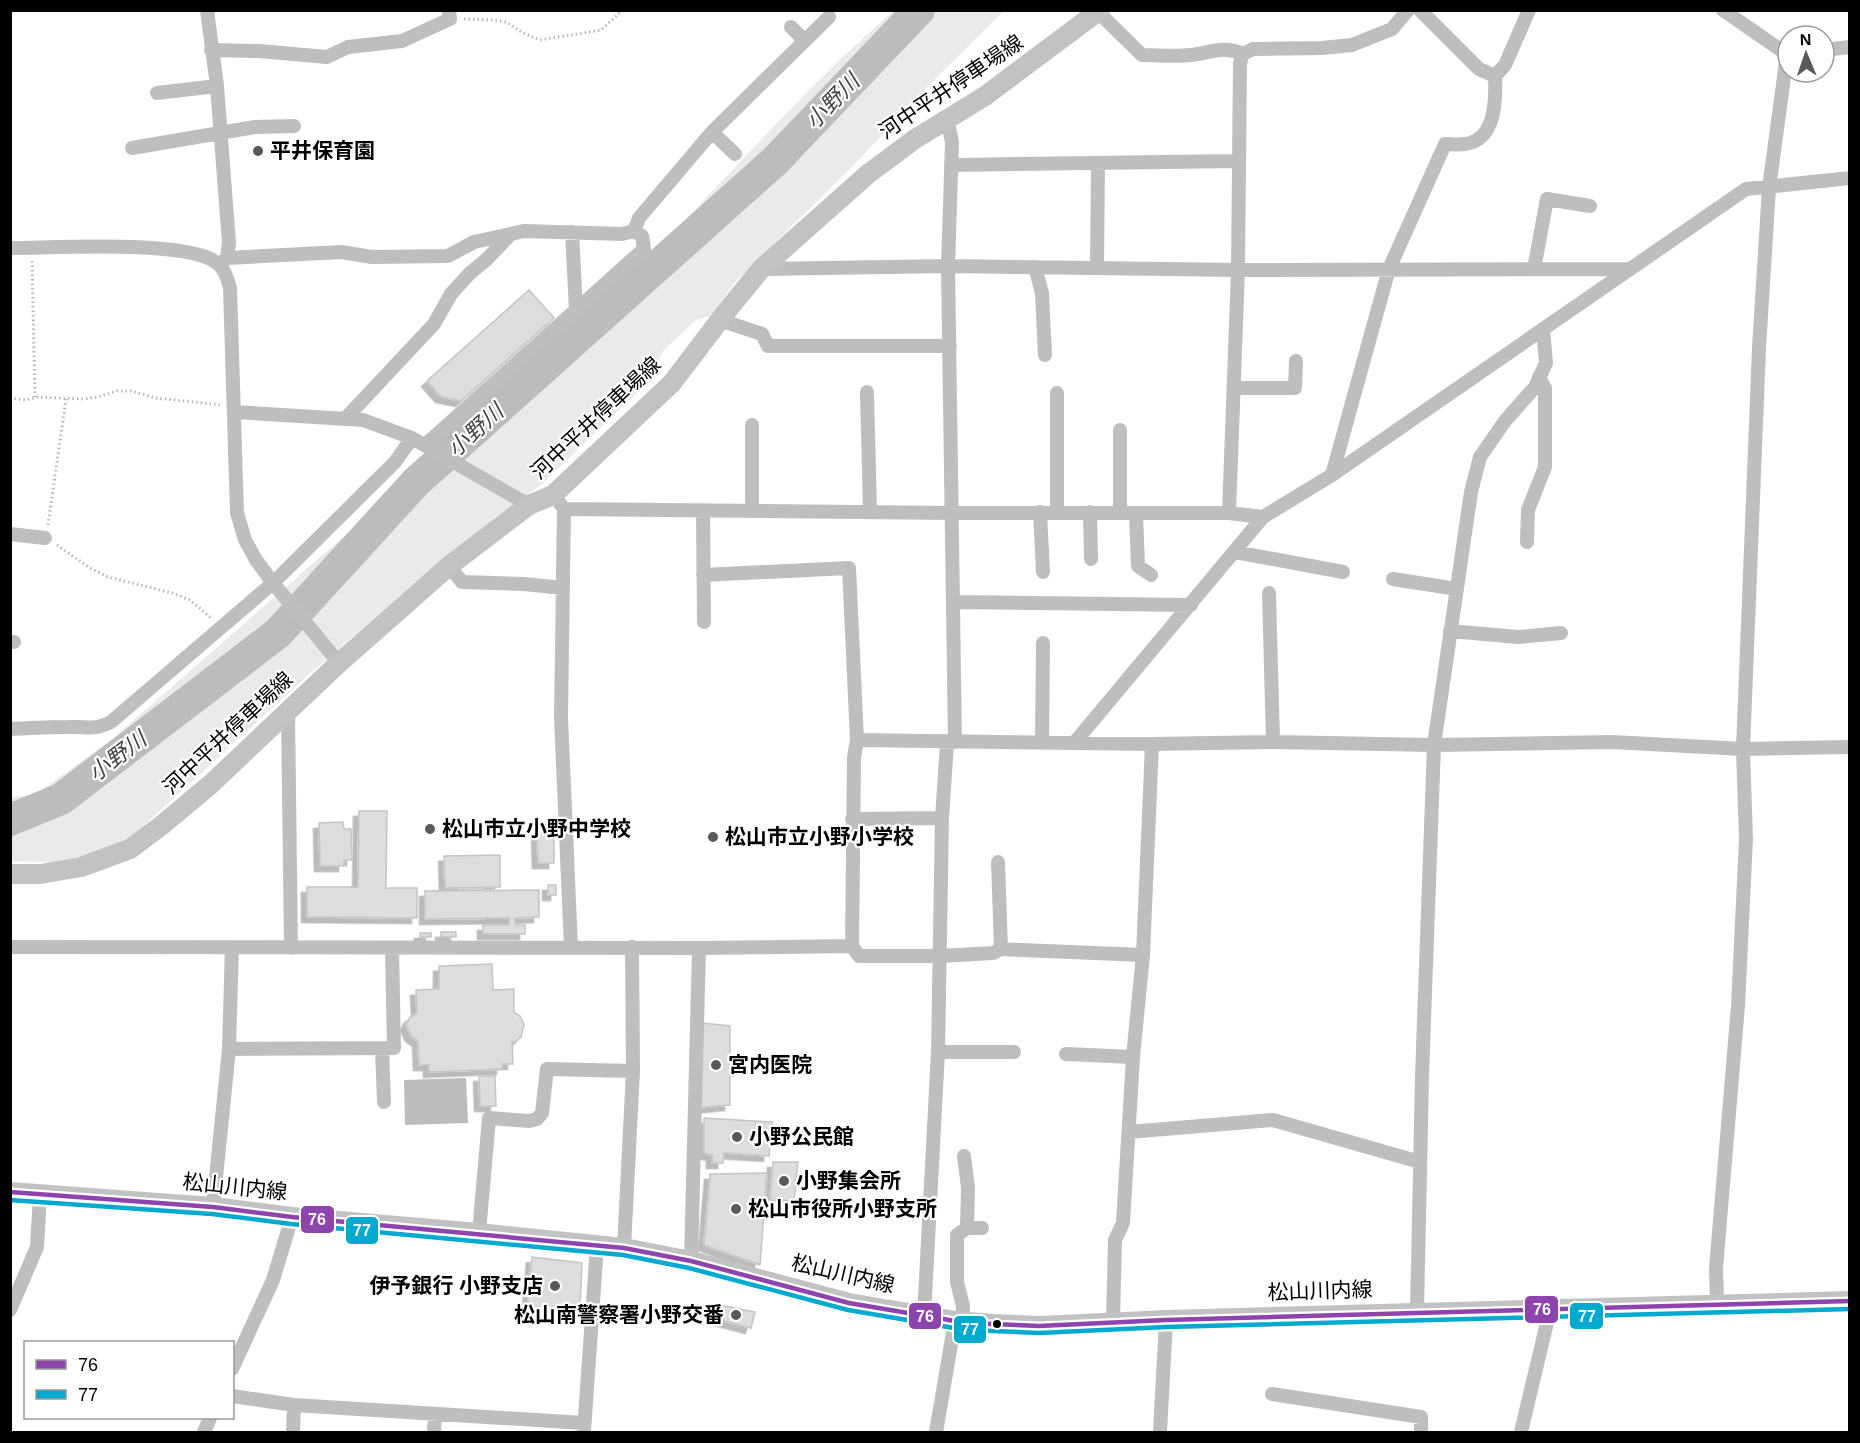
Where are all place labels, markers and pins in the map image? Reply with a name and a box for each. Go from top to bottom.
place label: 平井保育園 [270,139,375,162]
marker: 平井保育園 [251,144,265,158]
place label: 松山市立小野中学校 [442,817,631,840]
marker: 松山市立小野中学校 [423,822,437,836]
place label: 松山市立小野小学校 [725,825,914,848]
marker: 松山市立小野小学校 [706,830,720,844]
place label: 宮内医院 [728,1053,812,1076]
marker: 宮内医院 [709,1058,723,1072]
place label: 小野公民館 [749,1125,854,1148]
marker: 小野公民館 [730,1130,744,1144]
place label: 小野集会所 [796,1169,901,1192]
marker: 小野集会所 [777,1174,791,1188]
place label: 松山市役所小野支所 [748,1197,937,1220]
marker: 松山市役所小野支所 [729,1202,743,1216]
place label: 伊予銀行 小野支店 [369,1274,543,1297]
marker: 伊予銀行 小野支店 [548,1279,562,1293]
place label: 松山南警察署小野交番 [514,1303,724,1326]
marker: 松山南警察署小野交番 [729,1308,743,1322]
unlabelled marker [991,1318,1003,1330]

